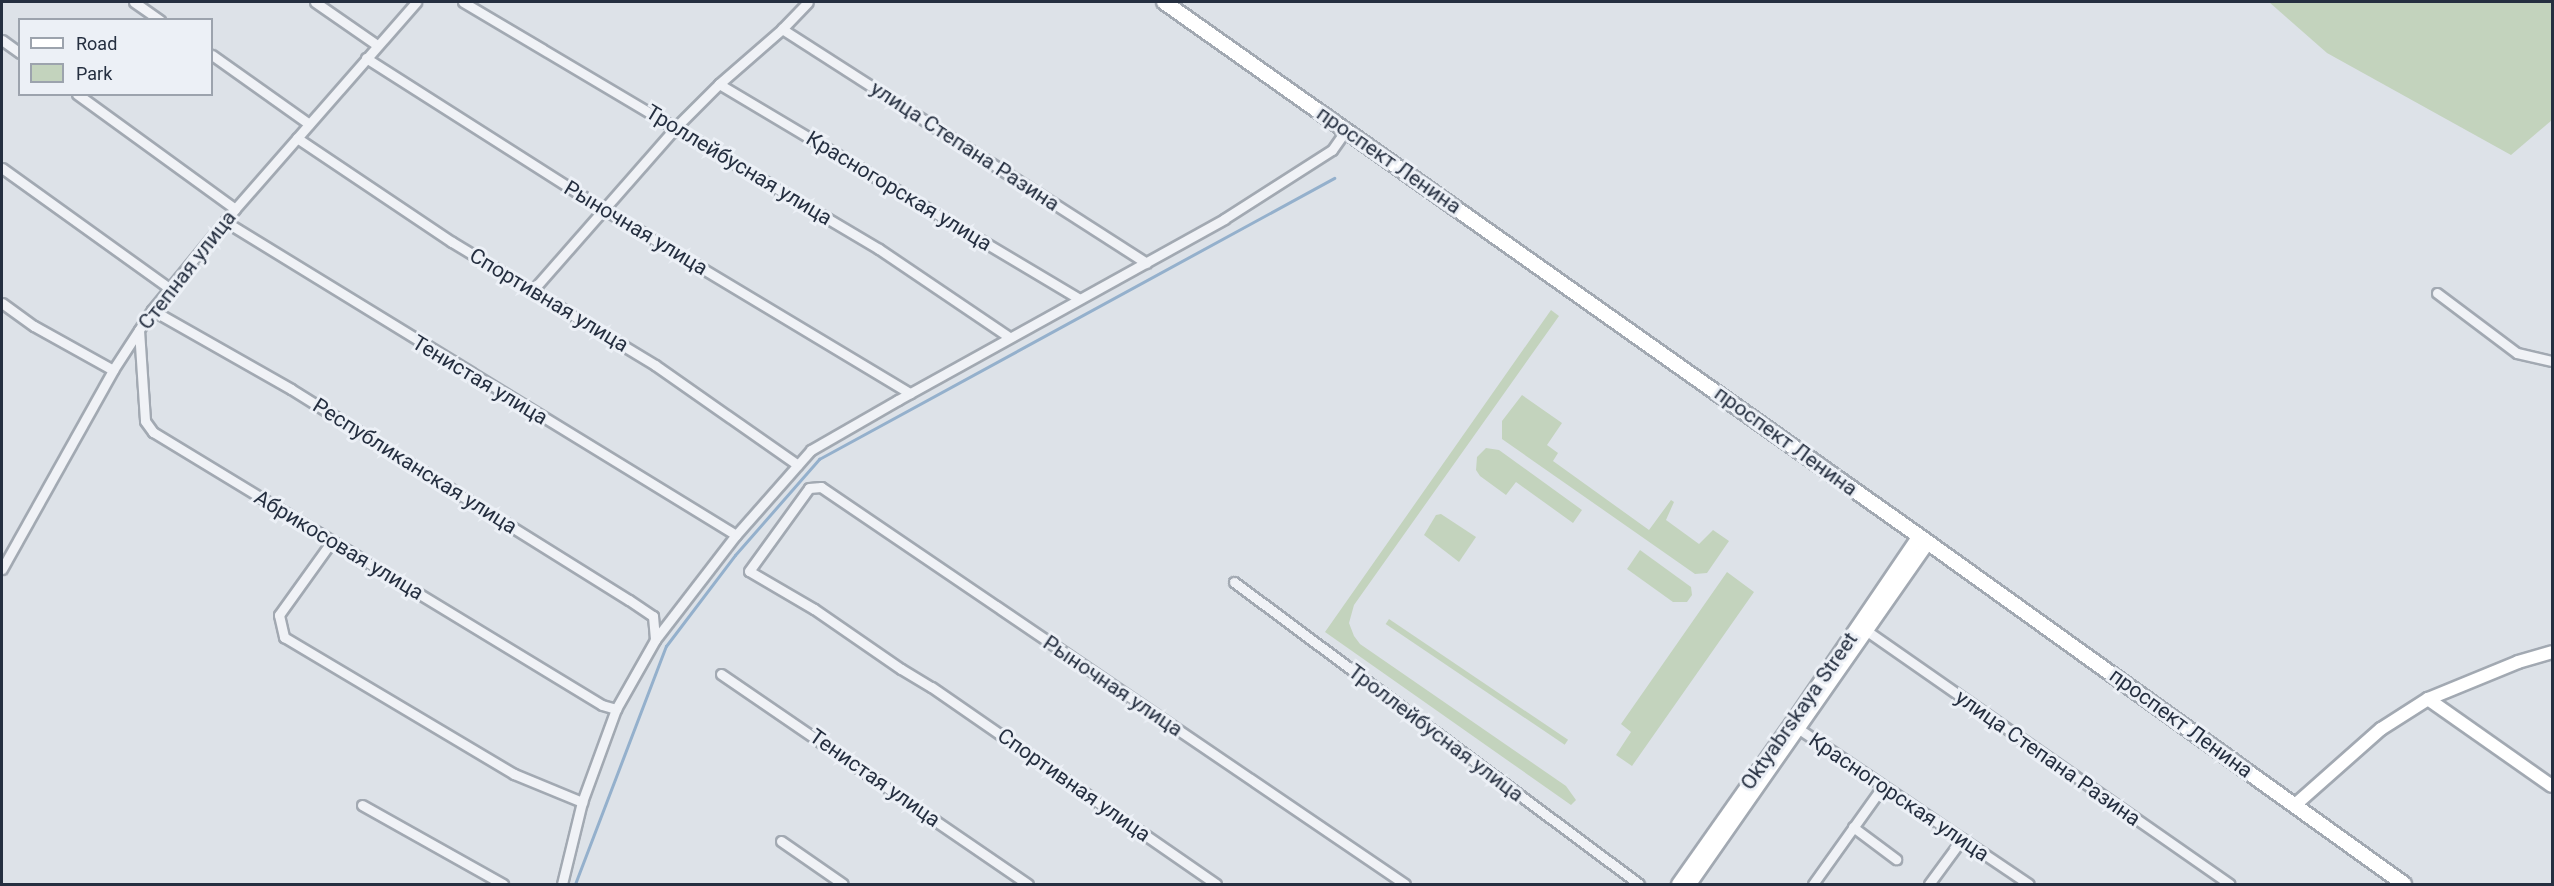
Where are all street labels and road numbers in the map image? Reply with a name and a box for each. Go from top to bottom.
street label: улица Степана Разина [866,75,1064,217]
street label: Троллейбусная улица [641,99,837,231]
street label: проспект Ленина [1312,101,1466,219]
street label: Красногорская улица [802,126,996,256]
street label: Рыночная улица [560,175,712,281]
street label: Степная улица [133,205,241,335]
street label: Спортивная улица [465,243,633,357]
street label: Тенистая улица [408,330,552,430]
street label: проспект Ленина [1710,381,1862,501]
street label: Республиканская улица [308,393,522,539]
street label: Абрикосовая улица [250,485,428,605]
street label: Oktyabrskaya Street [1735,627,1863,795]
street label: Рыночная улица [1038,630,1188,742]
street label: Троллейбусная улица [1343,659,1529,807]
street label: проспект Ленина [2105,663,2257,783]
street label: улица Степана Разина [1951,685,2145,831]
street label: Спортивная улица [993,723,1155,847]
street label: Тенистая улица [805,724,945,832]
street label: Красногорская улица [1804,727,1994,867]

